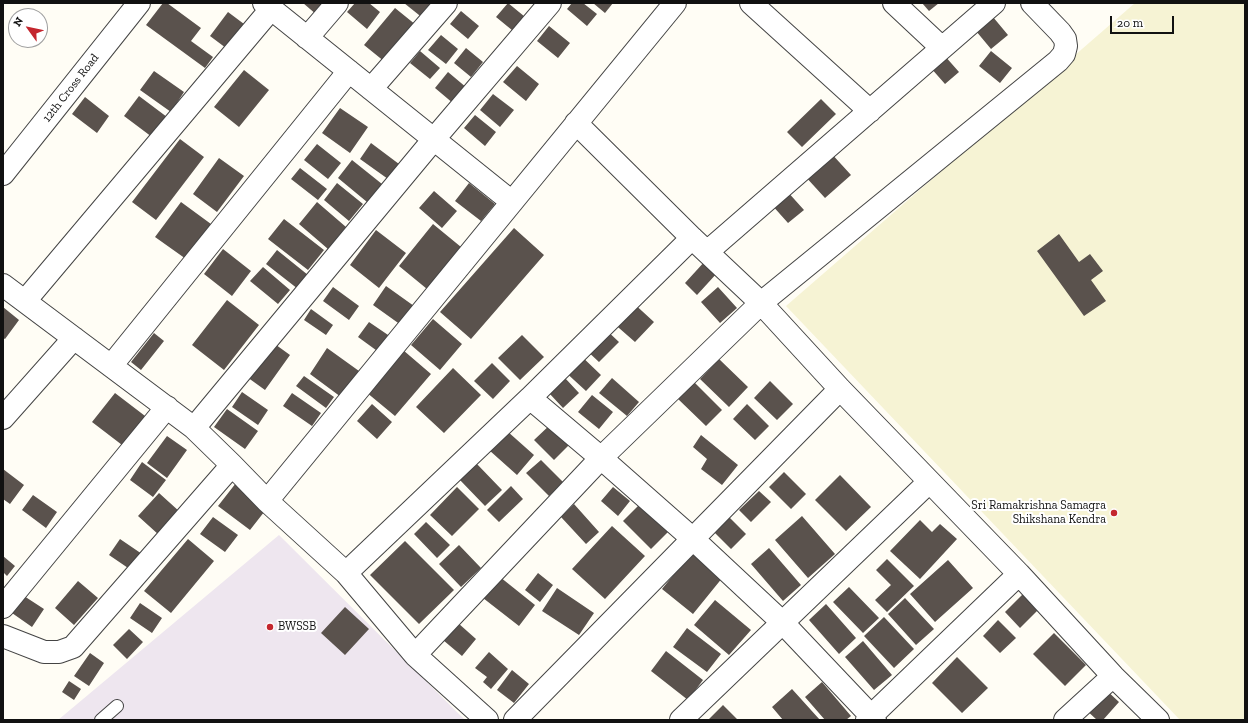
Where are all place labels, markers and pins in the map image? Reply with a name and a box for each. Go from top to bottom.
place label: Sri Ramakrishna Samagra Shikshana Kendra [971,499,1106,527]
marker: Sri Ramakrishna Samagra Shikshana Kendra [1109,508,1119,518]
place label: BWSSB [278,620,316,634]
marker: BWSSB [265,622,275,632]

